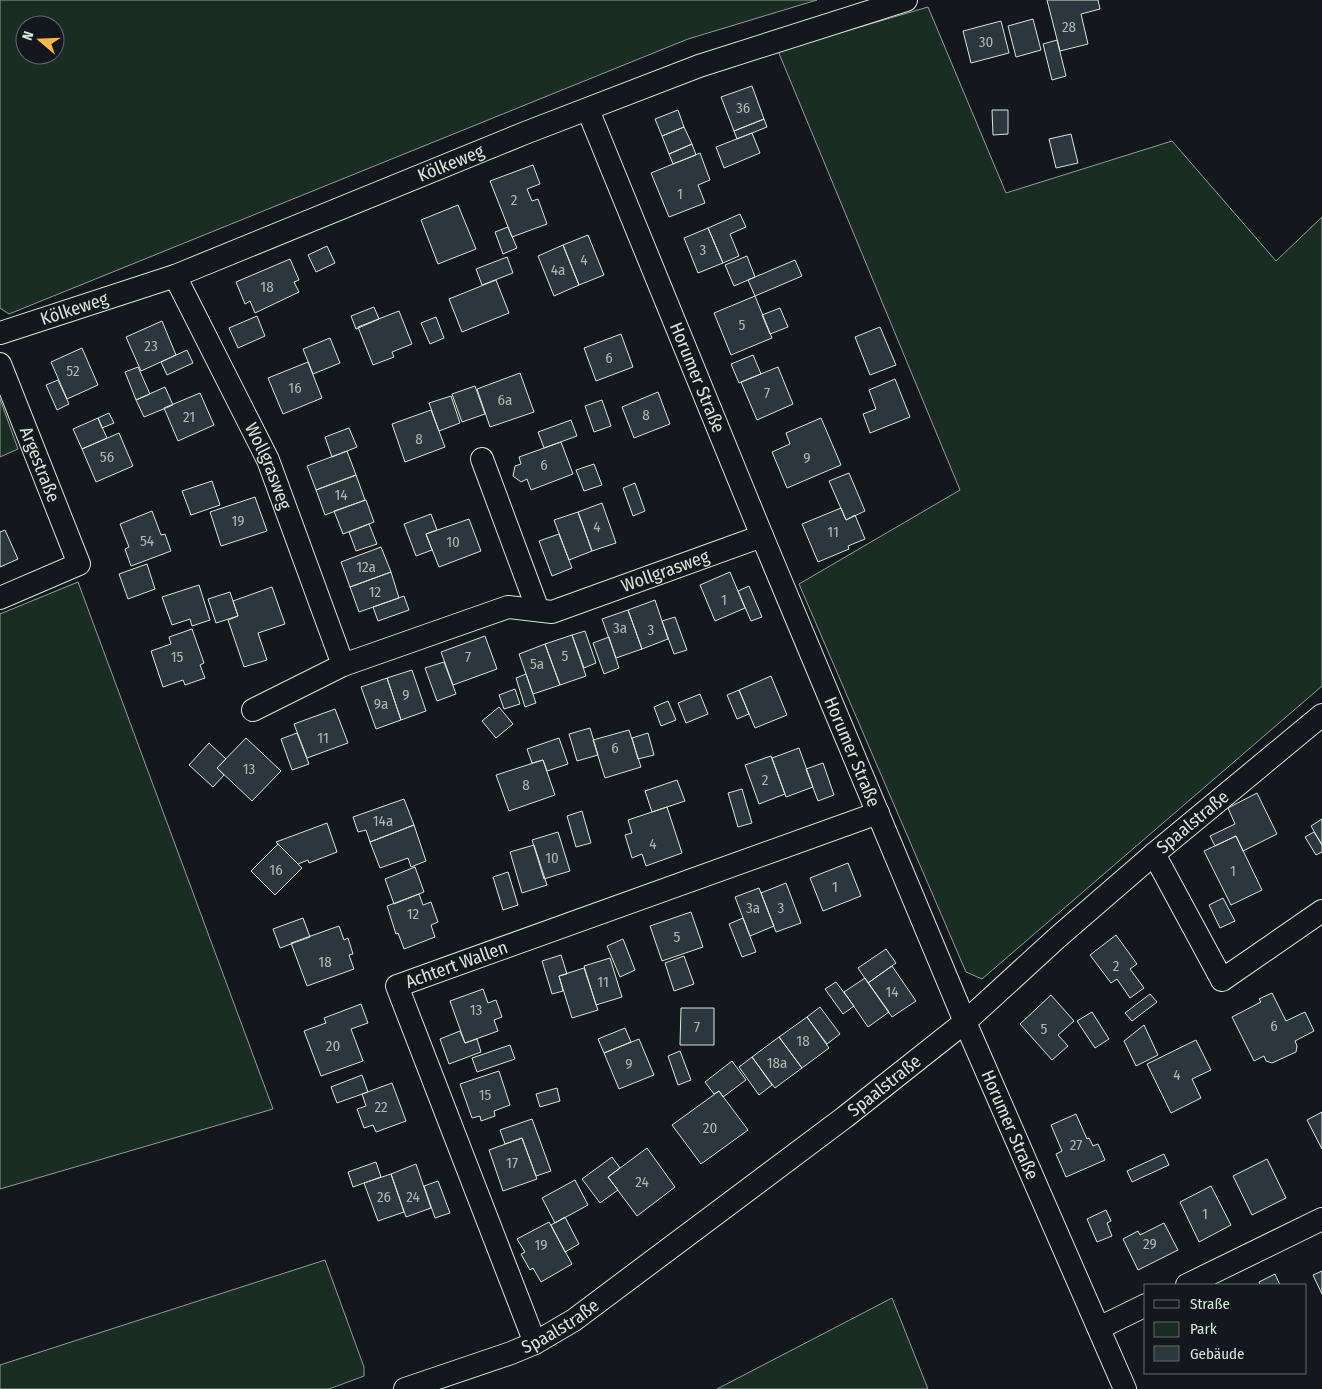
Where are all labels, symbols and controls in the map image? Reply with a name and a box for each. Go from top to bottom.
north arrow [15,15,65,65]
house number: 28 [1062,18,1076,36]
text: N [19,29,38,43]
house number: 30 [979,33,993,51]
house number: 36 [736,99,750,117]
street label: Kölkeweg [414,140,488,187]
house number: 1 [677,185,683,203]
house number: 2 [511,191,518,209]
house number: 3 [700,241,707,259]
house number: 4 [580,251,588,269]
house number: 4a [551,261,565,279]
house number: 18 [260,278,274,296]
street label: Kölkeweg [38,287,111,330]
house number: 5 [739,316,746,334]
street label: Horumer Straße [665,319,730,436]
house number: 23 [144,337,158,355]
house number: 6 [605,349,613,367]
house number: 52 [66,362,80,380]
house number: 16 [288,379,302,397]
house number: 7 [764,384,770,402]
house number: 6a [498,391,512,409]
house number: 8 [642,406,650,424]
house number: 21 [183,408,195,426]
street label: Wollgrasweg [240,419,296,513]
street label: Argestraße [15,424,65,505]
house number: 8 [415,430,423,448]
house number: 56 [100,448,114,466]
house number: 9 [803,449,811,467]
house number: 6 [540,456,548,474]
house number: 14 [334,486,348,504]
house number: 19 [231,512,245,530]
house number: 4 [593,518,601,536]
house number: 11 [827,523,839,541]
house number: 54 [140,532,154,550]
house number: 10 [446,533,460,551]
street label: Wollgrasweg [618,545,713,597]
house number: 12a [356,558,376,576]
house number: 12 [369,583,382,601]
house number: 1 [721,591,727,609]
house number: 3a [613,619,627,637]
house number: 3 [648,621,655,639]
house number: 5 [562,647,569,665]
house number: 15 [171,648,183,666]
house number: 7 [465,648,471,666]
house number: 5a [530,655,544,673]
house number: 9 [402,686,410,704]
street label: Horumer Straße [819,693,885,810]
house number: 9a [374,695,388,713]
house number: 11 [317,729,329,747]
house number: 6 [611,739,619,757]
house number: 13 [243,760,256,778]
house number: 2 [762,771,769,789]
house number: 8 [522,776,530,794]
street label: Spaalstraße [1152,786,1233,858]
house number: 14a [373,812,393,830]
house number: 4 [649,835,657,853]
house number: 10 [545,849,559,867]
house number: 16 [269,861,283,879]
house number: 1 [1230,862,1236,880]
house number: 1 [832,878,838,896]
house number: 3a [746,899,760,917]
house number: 3 [778,899,785,917]
house number: 12 [407,905,420,923]
house number: 5 [674,928,681,946]
street label: Achtert Wallen [402,936,511,993]
house number: 18 [318,953,332,971]
house number: 2 [1113,957,1120,975]
house number: 11 [597,973,609,991]
house number: 14 [885,983,899,1001]
house number: 13 [470,1001,483,1019]
house number: 6 [1270,1017,1278,1035]
house number: 7 [694,1018,700,1036]
house number: 5 [1041,1020,1048,1038]
house number: 18 [796,1032,810,1050]
house number: 20 [326,1037,340,1055]
street label: Spaalstraße [843,1050,925,1122]
house number: 18a [767,1054,787,1072]
house number: 9 [625,1055,633,1073]
house number: 4 [1173,1066,1181,1084]
street label: Horumer Straße [976,1067,1043,1183]
house number: 15 [479,1086,491,1104]
house number: 22 [374,1098,388,1116]
house number: 20 [703,1119,717,1137]
house number: 27 [1070,1136,1082,1154]
house number: 17 [506,1154,518,1172]
house number: 24 [635,1173,649,1191]
house number: 26 [377,1188,391,1206]
house number: 24 [406,1188,420,1206]
house number: 1 [1202,1205,1208,1223]
house number: 29 [1143,1235,1157,1253]
house number: 19 [534,1236,548,1254]
legend [1144,1284,1307,1374]
street label: Spaalstraße [518,1294,603,1358]
text: Straße [1190,1295,1230,1313]
text: Park [1190,1320,1217,1338]
text: Gebäude [1190,1345,1245,1363]

